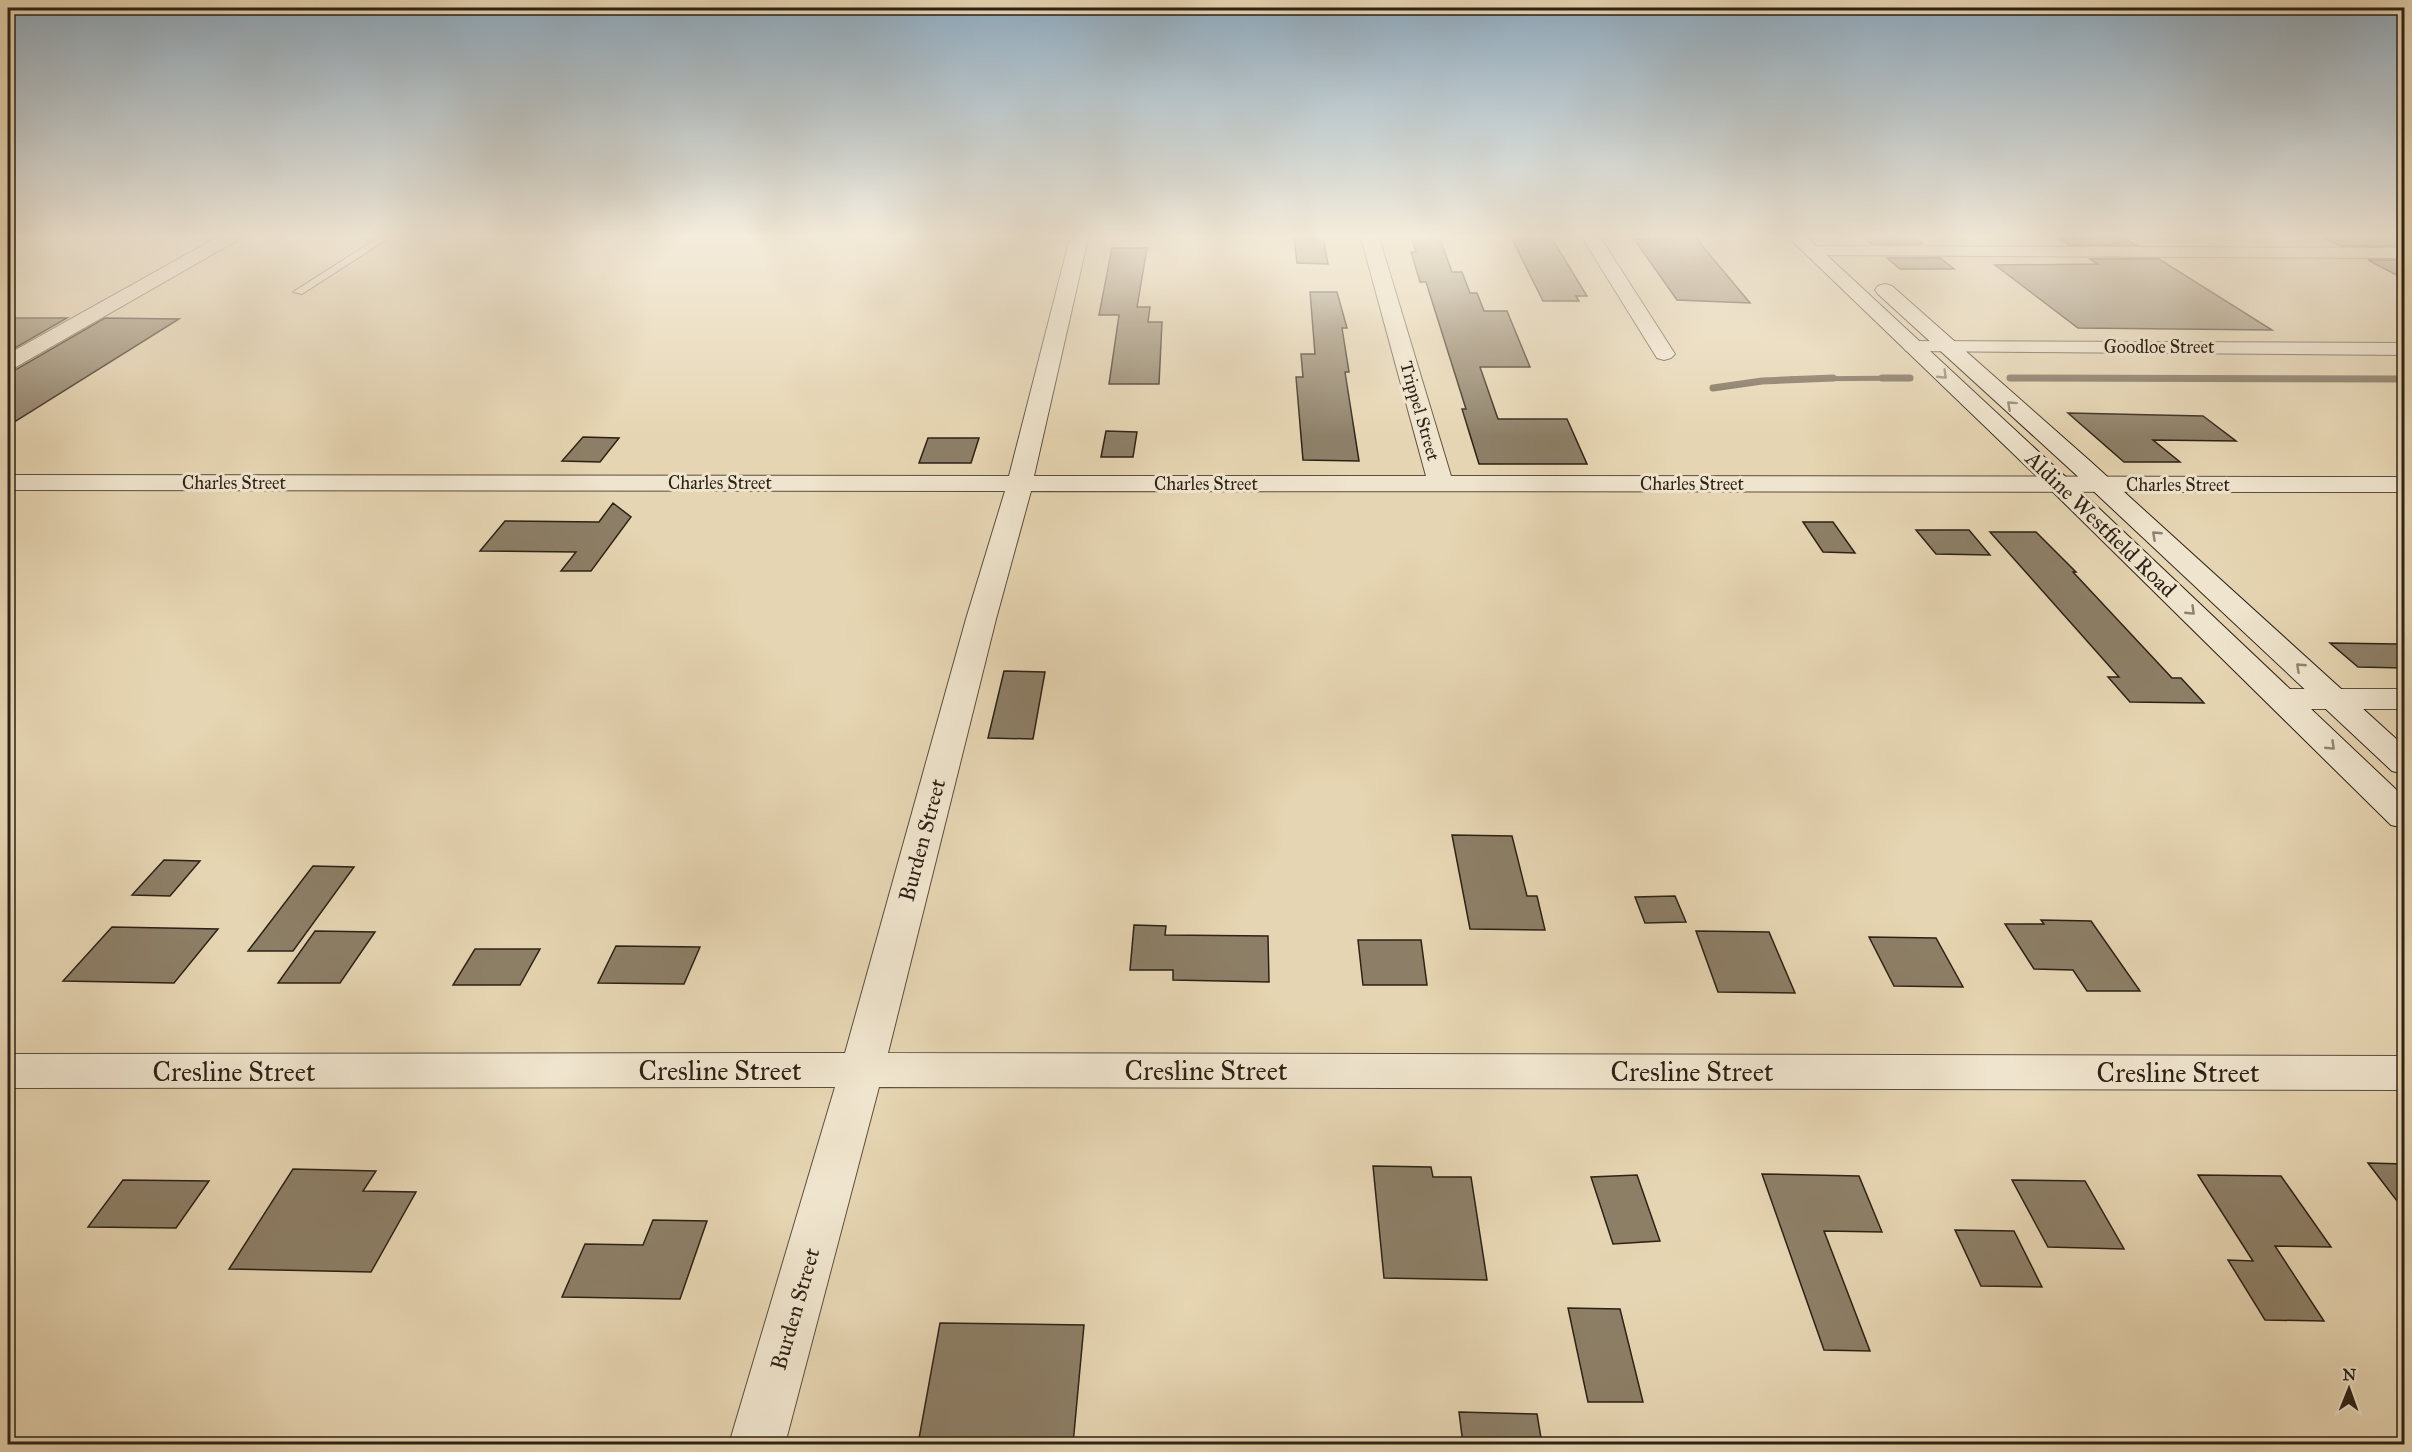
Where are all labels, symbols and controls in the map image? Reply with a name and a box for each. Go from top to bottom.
street label: Goodloe Street [2104,336,2215,358]
street label: Trippel Street [1395,359,1445,464]
one-way arrow [1937,368,1947,379]
one-way arrow [2007,401,2018,412]
street label: Aldine Westfield Road [2019,444,2182,603]
street label: Charles Street [182,472,287,494]
street label: Charles Street [668,472,773,494]
street label: Charles Street [1154,473,1259,495]
street label: Charles Street [1640,473,1745,495]
street label: Charles Street [2126,474,2231,496]
one-way arrow [2152,531,2163,542]
one-way arrow [2184,603,2195,614]
one-way arrow [2296,663,2306,674]
one-way arrow [2324,739,2335,750]
street label: Burden Street [893,775,951,904]
street label: Cresline Street [639,1054,802,1087]
street label: Cresline Street [1125,1054,1288,1087]
street label: Cresline Street [153,1055,316,1088]
street label: Cresline Street [1611,1055,1774,1088]
street label: Cresline Street [2097,1056,2260,1089]
street label: Burden Street [765,1245,825,1373]
north arrow [2319,1359,2379,1419]
text: N [2342,1365,2357,1384]

